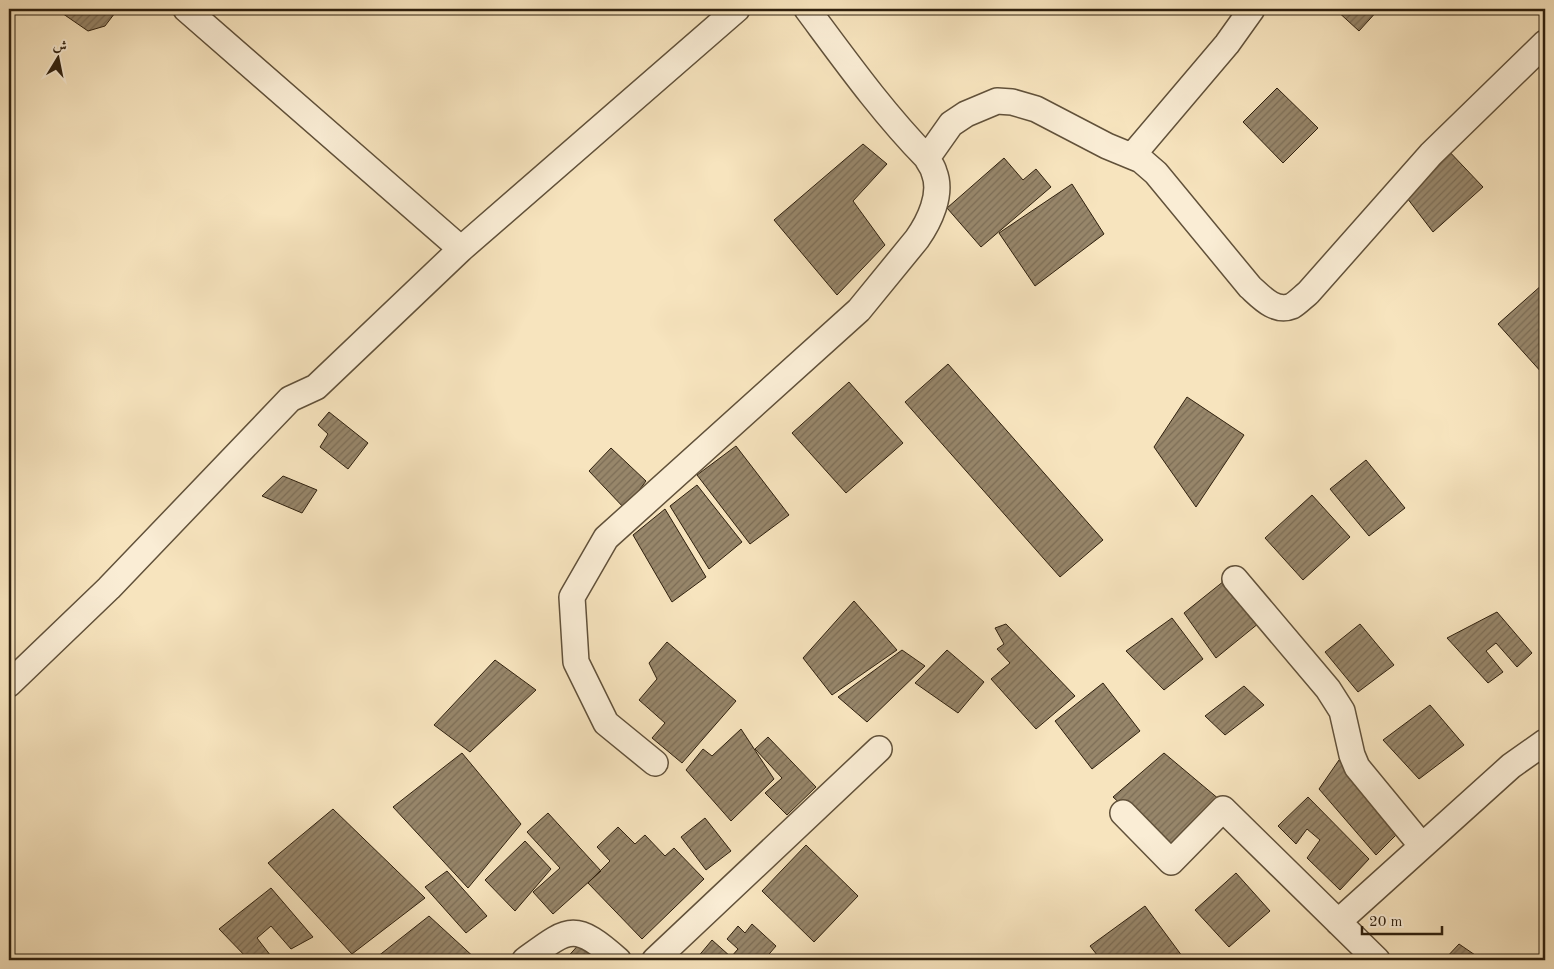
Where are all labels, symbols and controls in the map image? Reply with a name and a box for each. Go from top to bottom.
north arrow [32,32,82,82]
text: ش [52,38,68,54]
scale bar [1362,904,1442,936]
text: 20 m [1369,915,1403,930]

